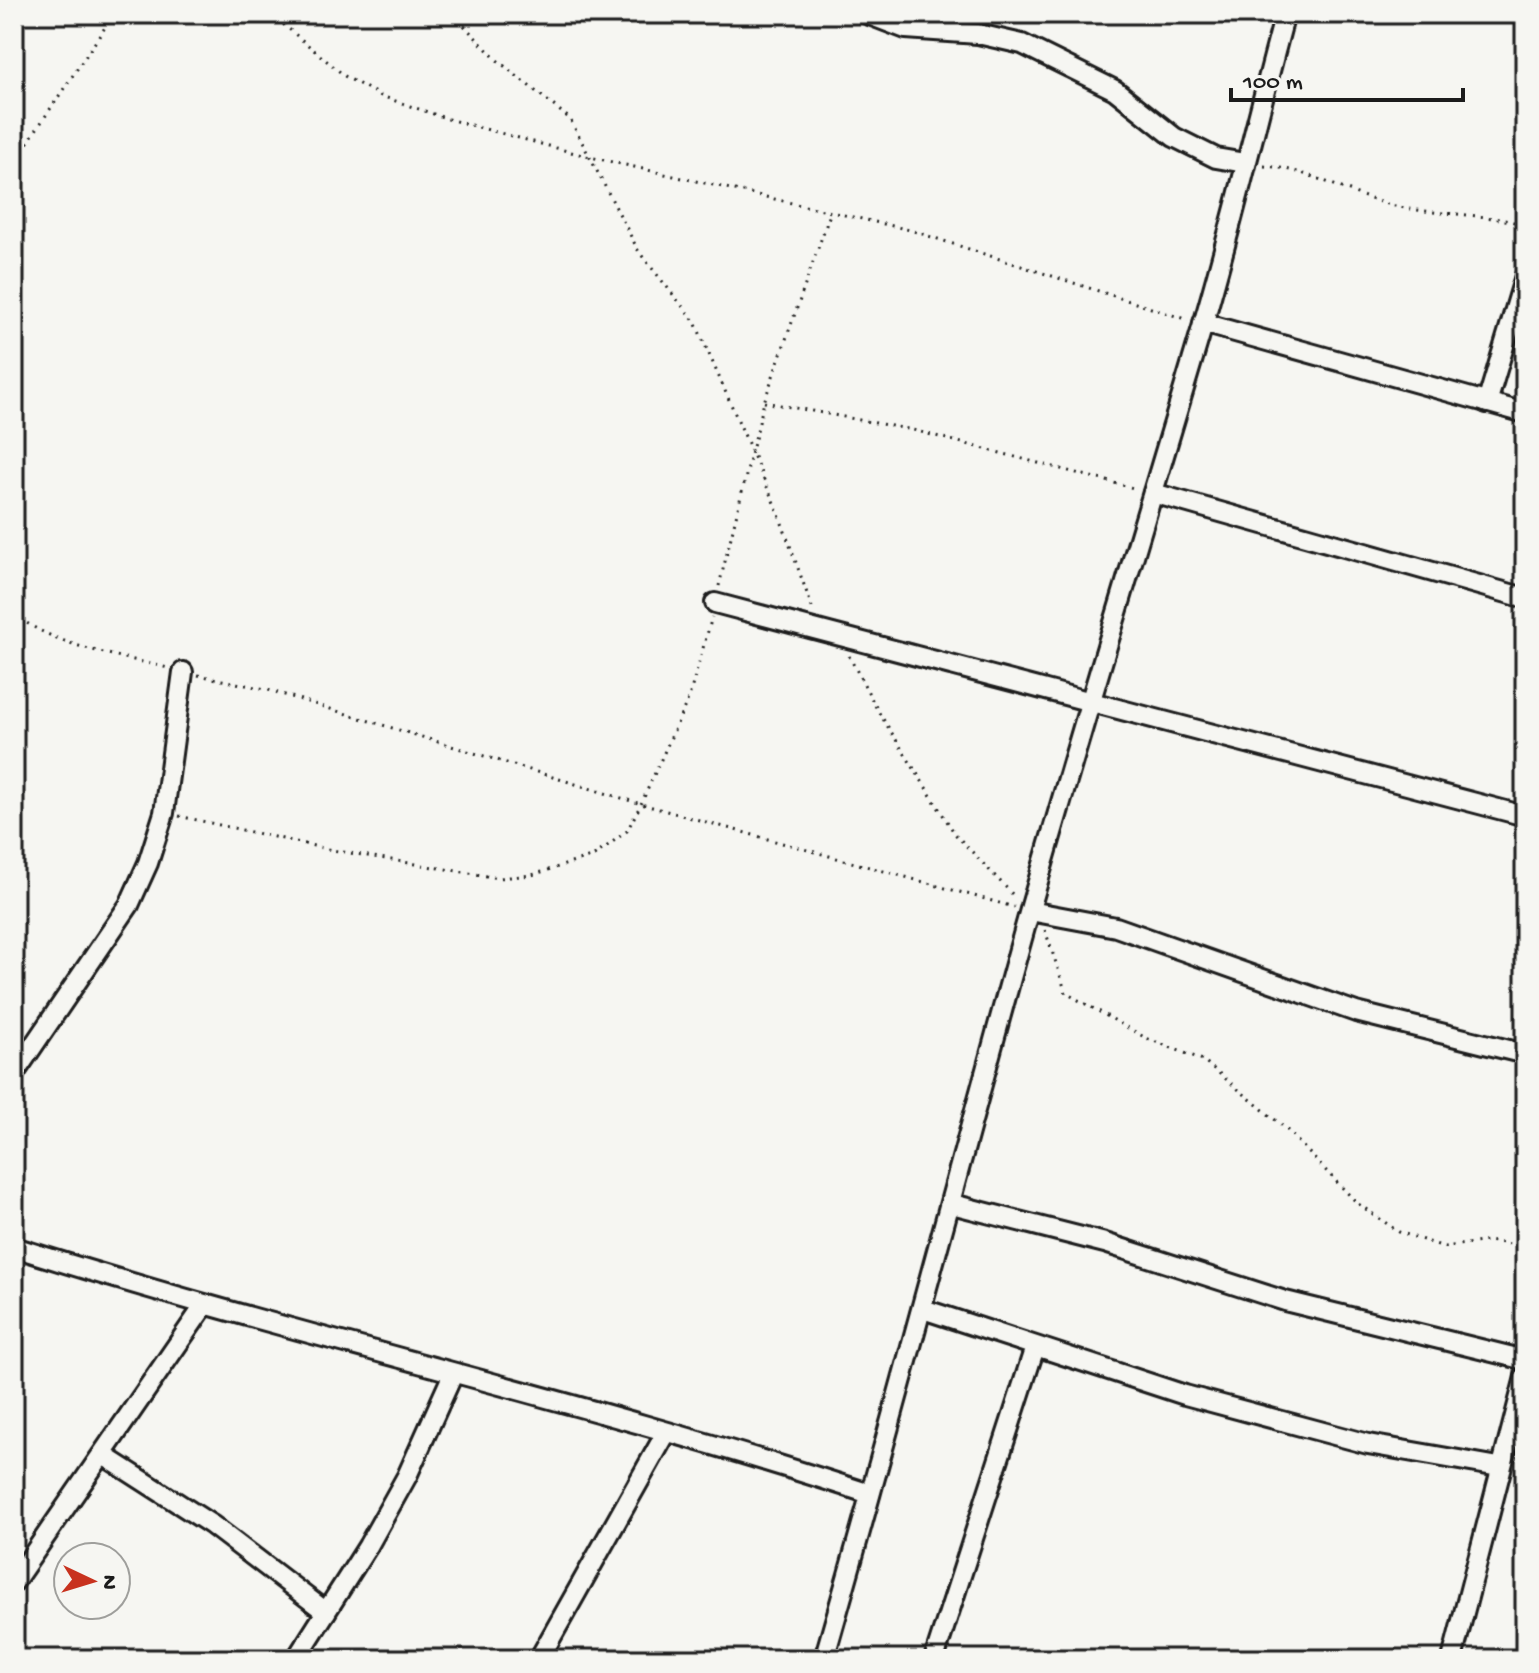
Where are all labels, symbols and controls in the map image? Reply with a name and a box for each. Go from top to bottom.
scale bar [1231,52,1463,102]
text: 100 m [1242,69,1303,98]
north arrow [52,1541,132,1621]
text: N [94,1574,121,1590]

